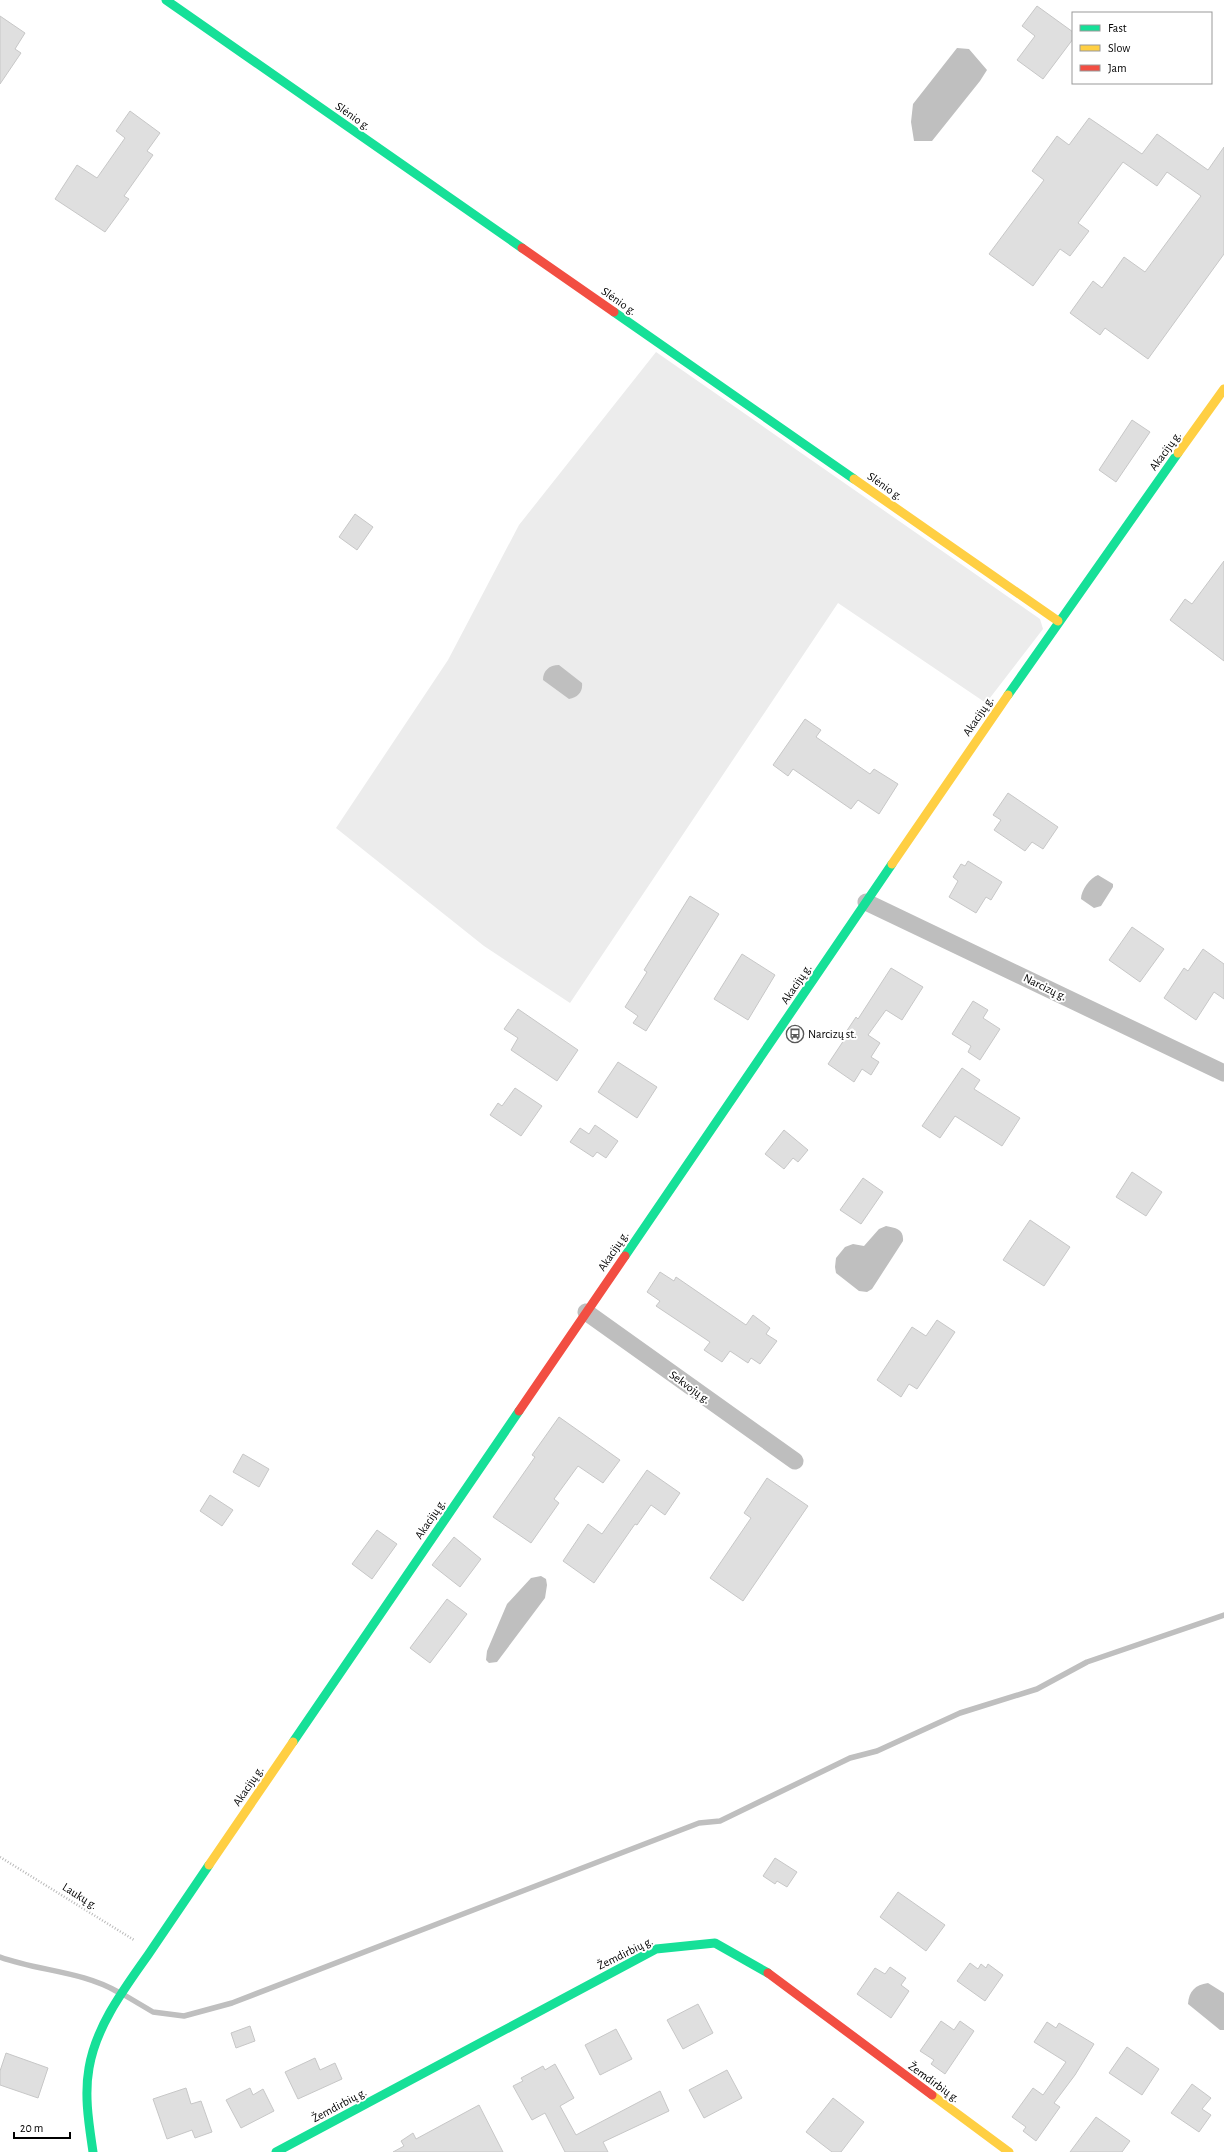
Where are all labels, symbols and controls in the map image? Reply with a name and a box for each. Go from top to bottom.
legend [1072,12,1212,84]
text: Fast [1108,22,1127,34]
text: Slow [1108,42,1130,54]
text: Jam [1108,62,1127,74]
street label: Slėnio g. [333,100,373,132]
street label: Slėnio g. [599,285,639,317]
street label: Akacijų g. [1147,429,1184,473]
street label: Slėnio g. [865,470,905,502]
street label: Akacijų g. [960,694,996,739]
street label: Akacijų g. [778,962,814,1007]
street label: Narcizų g. [1022,971,1068,1003]
bus stop icon: Narcizų st. [785,1024,805,1044]
place label: Narcizų st. [808,1028,856,1040]
street label: Akacijų g. [595,1229,631,1274]
street label: Sekvojų g. [667,1368,713,1407]
street label: Akacijų g. [412,1497,448,1542]
street label: Akacijų g. [230,1764,266,1809]
street label: Laukų g. [60,1881,100,1911]
street label: Žemdirbių g. [595,1934,655,1972]
street label: Žemdirbių g. [906,2059,962,2104]
street label: Žemdirbių g. [309,2085,368,2124]
scale bar [14,2114,70,2140]
text: 20 m [20,2122,43,2134]

